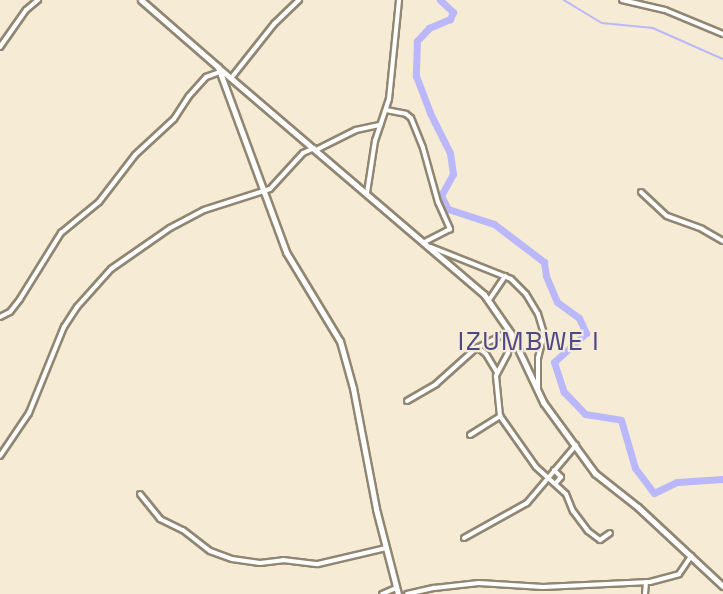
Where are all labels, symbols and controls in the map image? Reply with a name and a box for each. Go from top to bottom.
district label: IZUMBWE I [458,326,600,358]

